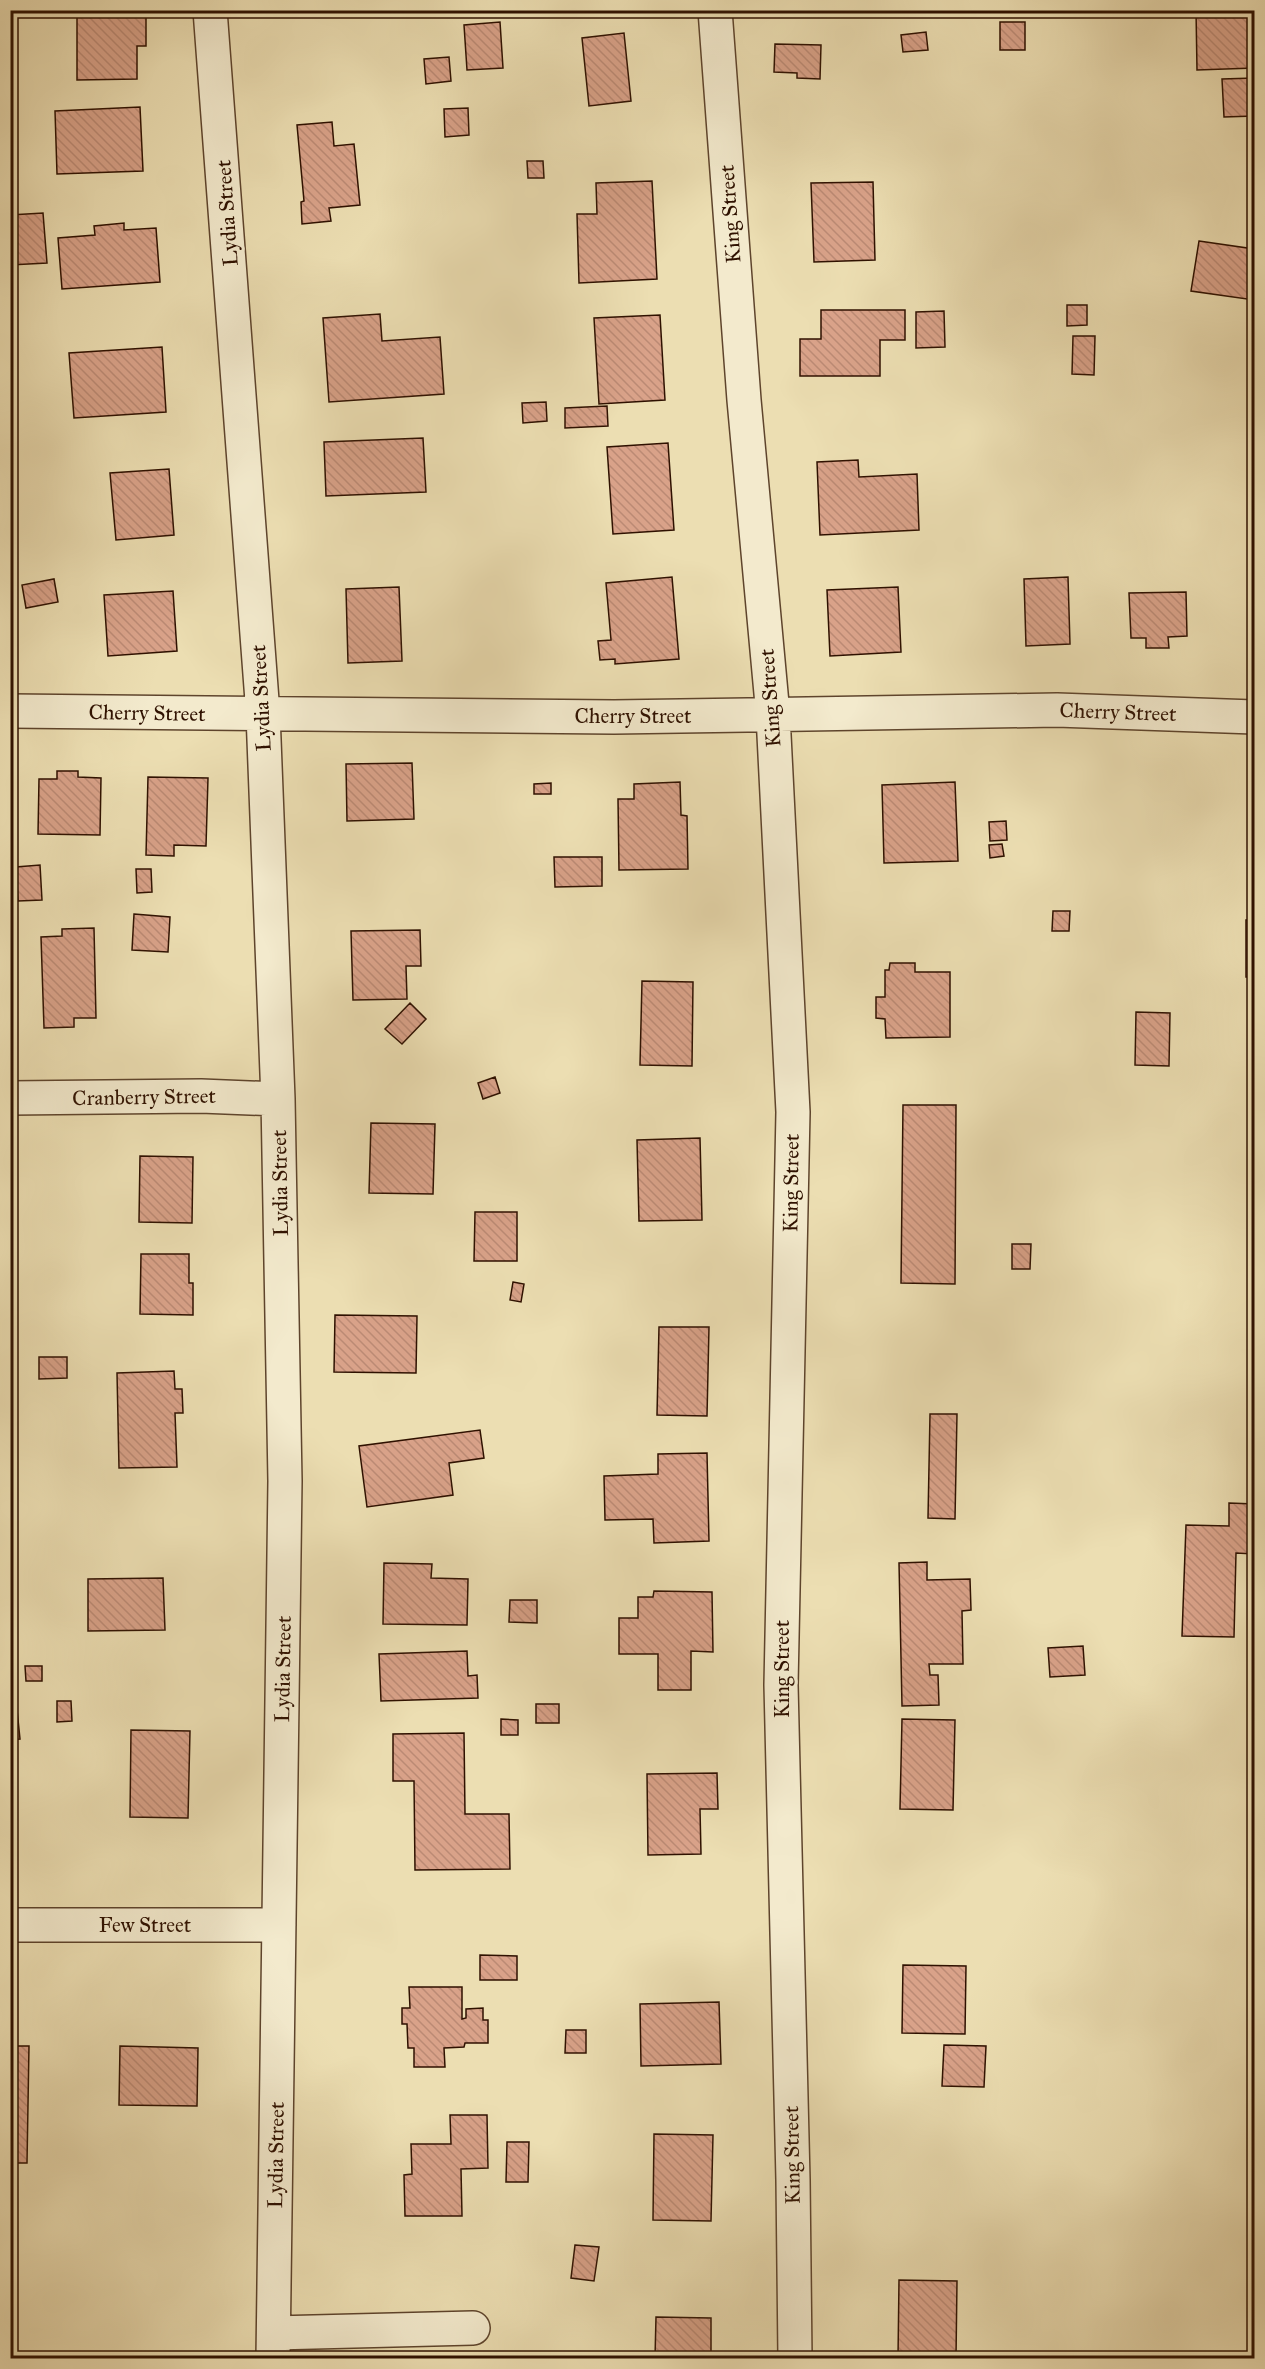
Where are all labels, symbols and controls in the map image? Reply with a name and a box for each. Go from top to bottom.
street label: Lydia Street [210,158,244,267]
street label: King Street [714,163,746,264]
street label: Lydia Street [245,643,277,752]
street label: King Street [754,647,786,748]
street label: Cherry Street [1059,697,1177,727]
street label: Cherry Street [88,699,206,727]
street label: Cherry Street [575,703,692,729]
street label: Cranberry Street [72,1083,217,1111]
street label: Lydia Street [266,1129,294,1237]
street label: King Street [777,1133,805,1232]
street label: Lydia Street [269,1615,297,1723]
street label: King Street [769,1619,795,1718]
street label: Few Street [99,1912,192,1938]
street label: Lydia Street [262,2101,290,2209]
street label: King Street [778,2105,806,2204]

